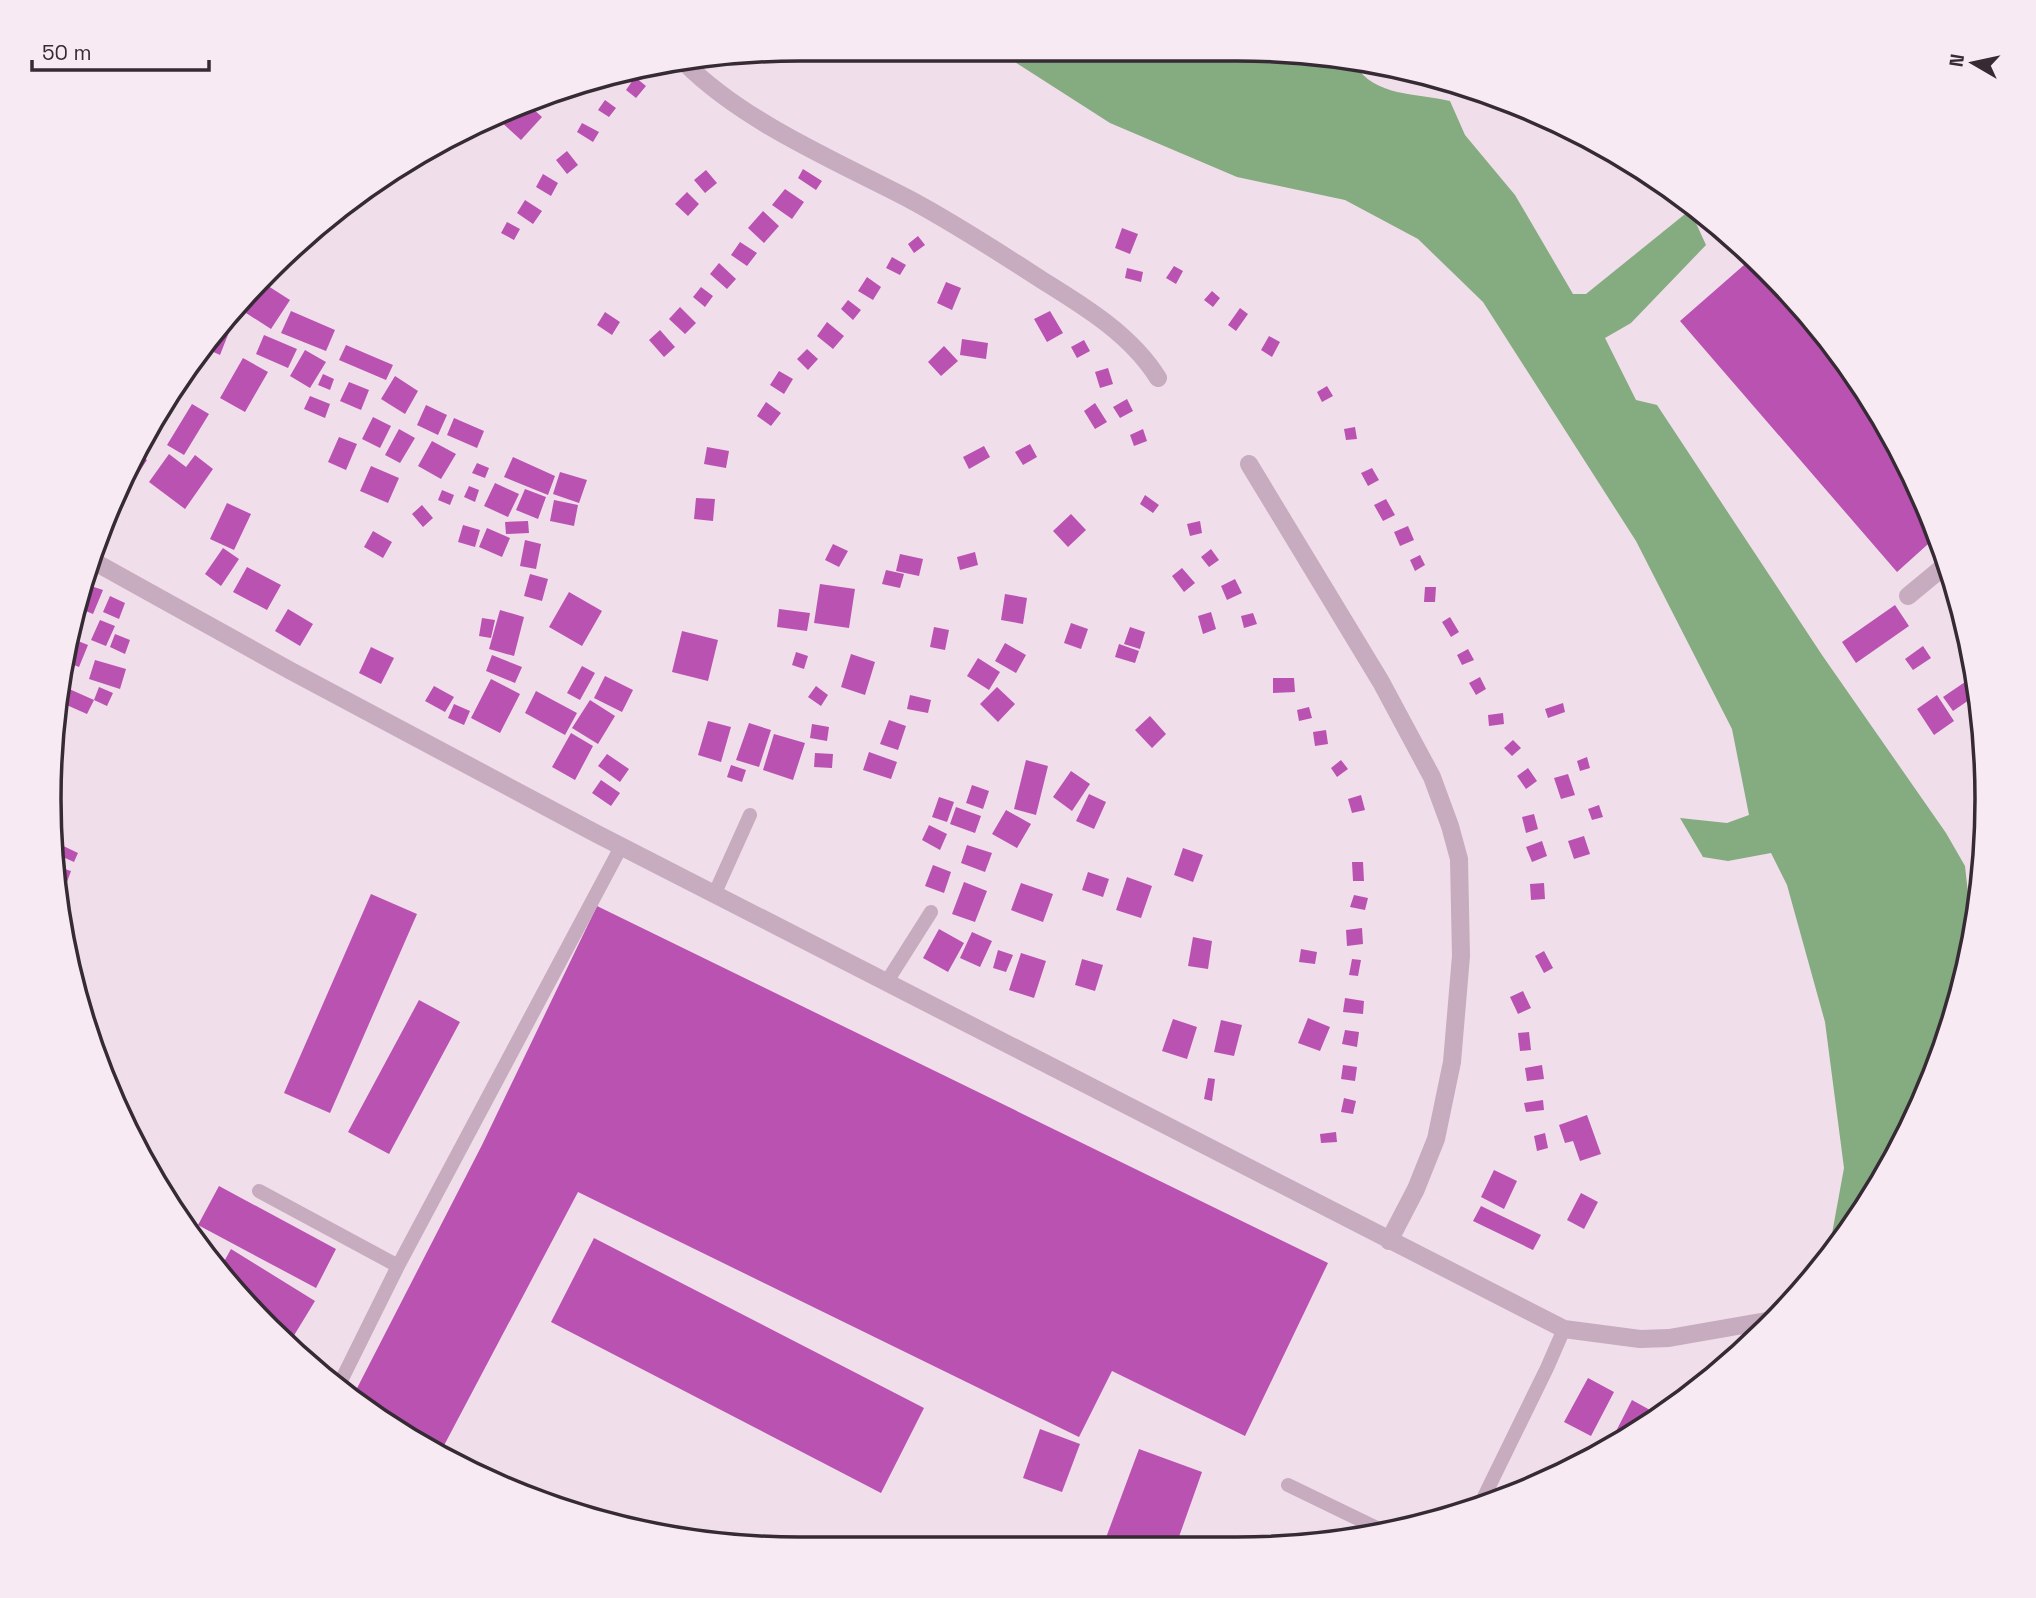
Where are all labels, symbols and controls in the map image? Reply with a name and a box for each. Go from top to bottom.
scale bar [32,28,208,72]
north arrow [1938,28,2008,98]
text: 50 m [42,39,92,66]
text: N [1943,52,1970,69]

